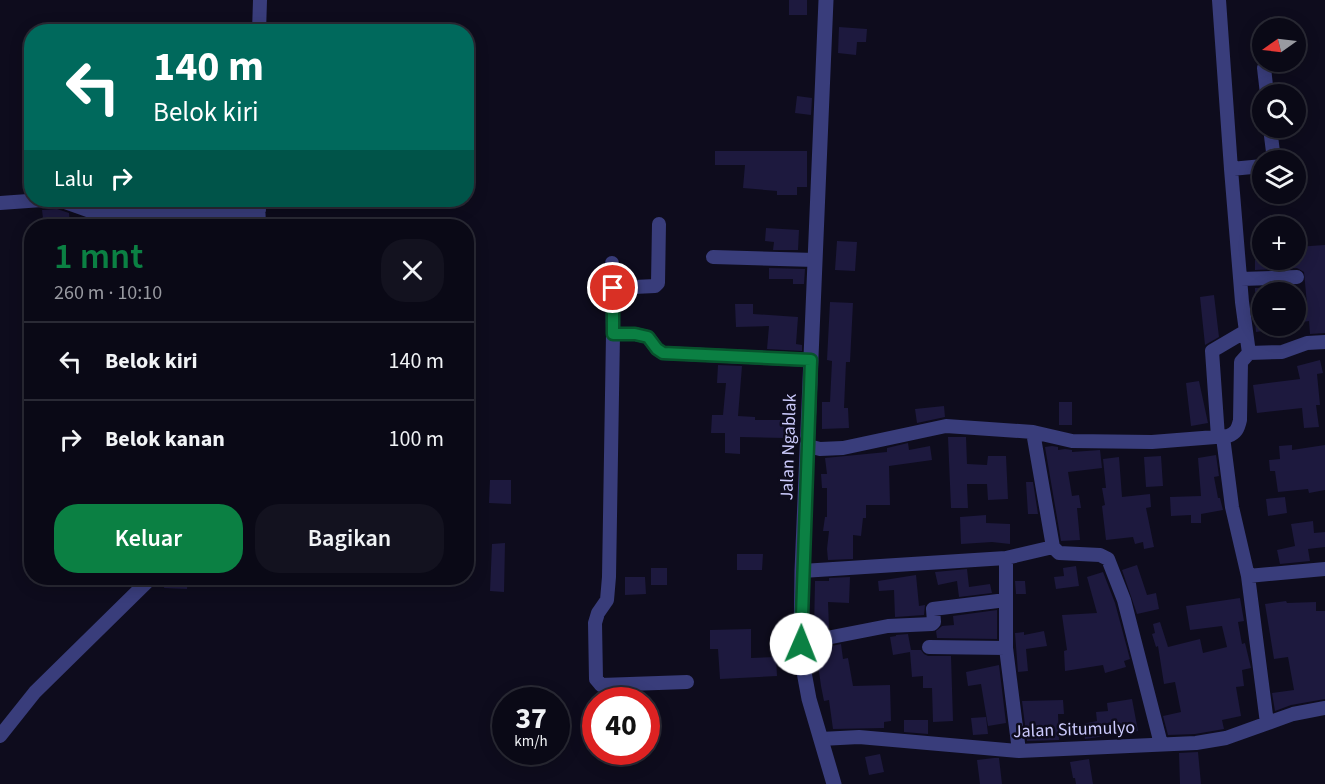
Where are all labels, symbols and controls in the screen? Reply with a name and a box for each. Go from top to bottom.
north arrow [1252,18,1306,72]
map controls [1252,18,1306,336]
text: 140 m [153,37,264,97]
icon: left [54,48,132,126]
button: search [1252,84,1306,138]
text: Belok kiri [153,93,259,132]
button: layers [1252,150,1306,204]
icon: right [105,162,138,195]
text: Lalu [54,163,93,195]
button: + [1252,216,1306,270]
text: 1 mnt [54,231,143,282]
button: close [381,239,444,302]
pin [587,262,638,313]
icon: arrive [596,271,629,304]
text: 260 m · 10:10 [54,279,162,307]
button: − [1252,282,1306,336]
icon: left [54,345,87,378]
text: Belok kiri [105,345,198,377]
text: 140 m [389,345,444,377]
street label: Jalan Ngablak [774,393,803,501]
icon: right [54,423,87,456]
text: Belok kanan [105,423,225,455]
text: 100 m [389,423,444,455]
button: Keluar [54,504,243,573]
button: Bagikan [255,504,444,573]
position arrow [769,612,833,676]
speed limit sign: 40 [582,687,660,765]
text: 37 [515,697,547,740]
street label: Jalan Situmulyo [1013,715,1135,744]
text: km/h [514,731,548,752]

